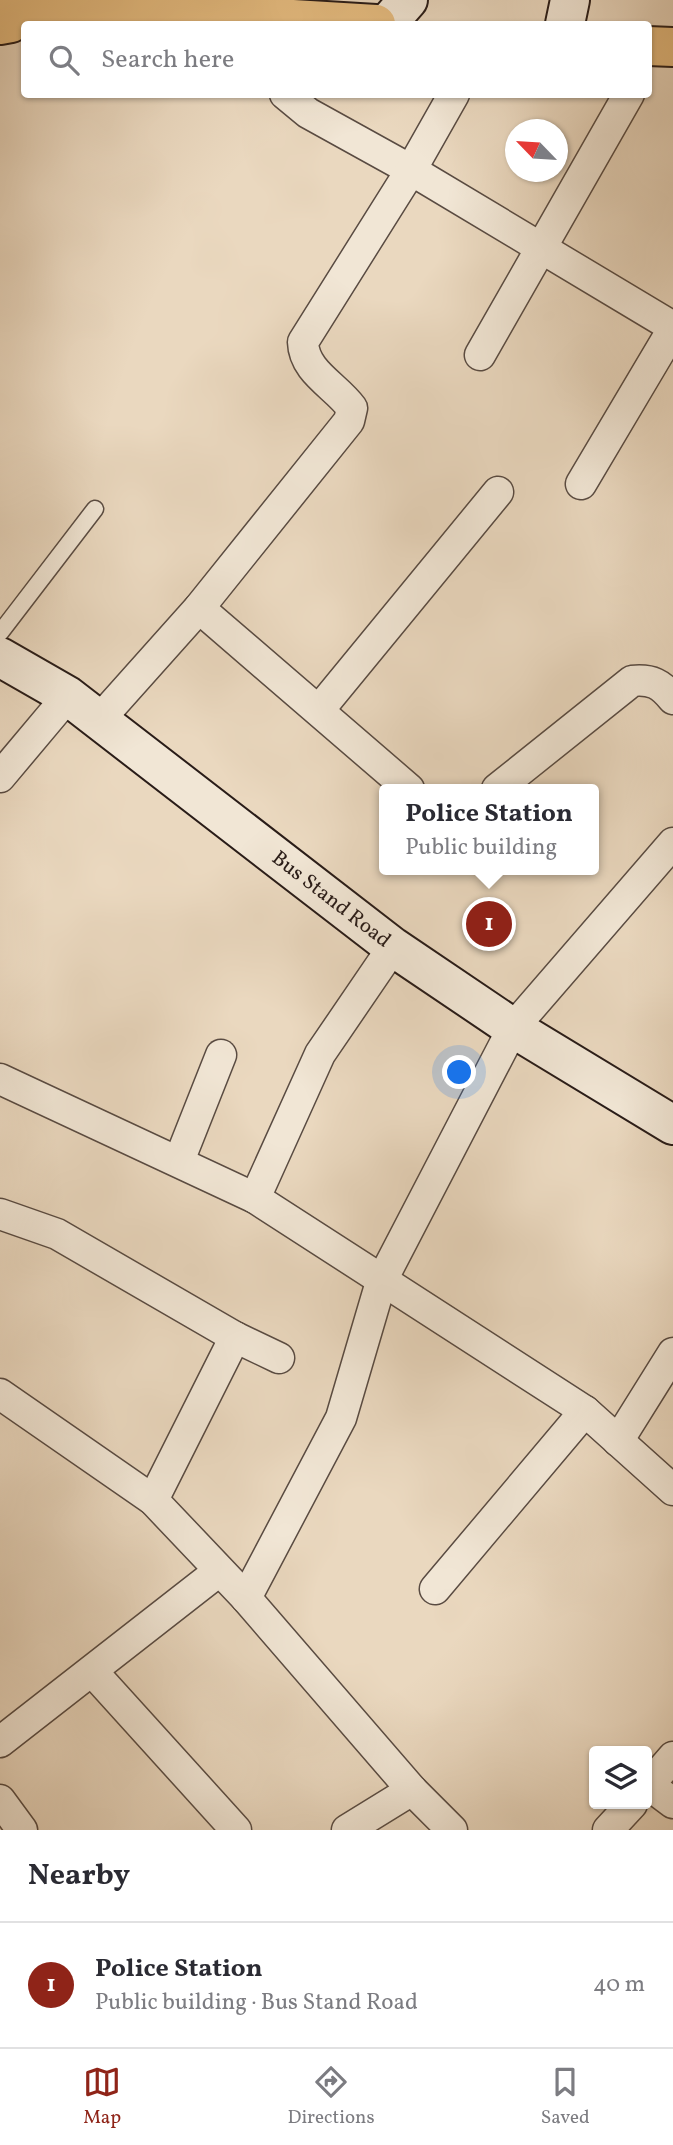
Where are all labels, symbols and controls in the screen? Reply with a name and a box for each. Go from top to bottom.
search box [21,21,652,98]
icon: search [45,41,83,79]
text: Search here [101,42,234,78]
north arrow [505,119,568,182]
popup [379,784,599,875]
text: Police Station [405,796,573,832]
text: Public building [405,832,557,864]
street label: Bus Stand Road [266,844,397,955]
pin: 1 [466,898,512,950]
your location [442,1055,476,1089]
map controls [589,1746,652,1809]
button: layers [589,1746,652,1809]
text: Nearby [28,1855,130,1897]
text: Police Station [95,1951,263,1987]
text: 1 [46,1969,56,2001]
text: 40 m [593,1969,645,2001]
text: Public building · Bus Stand Road [95,1987,418,2019]
tab: Map [83,2063,121,2131]
tab: Directions [288,2063,375,2131]
tab: Saved [541,2063,590,2131]

